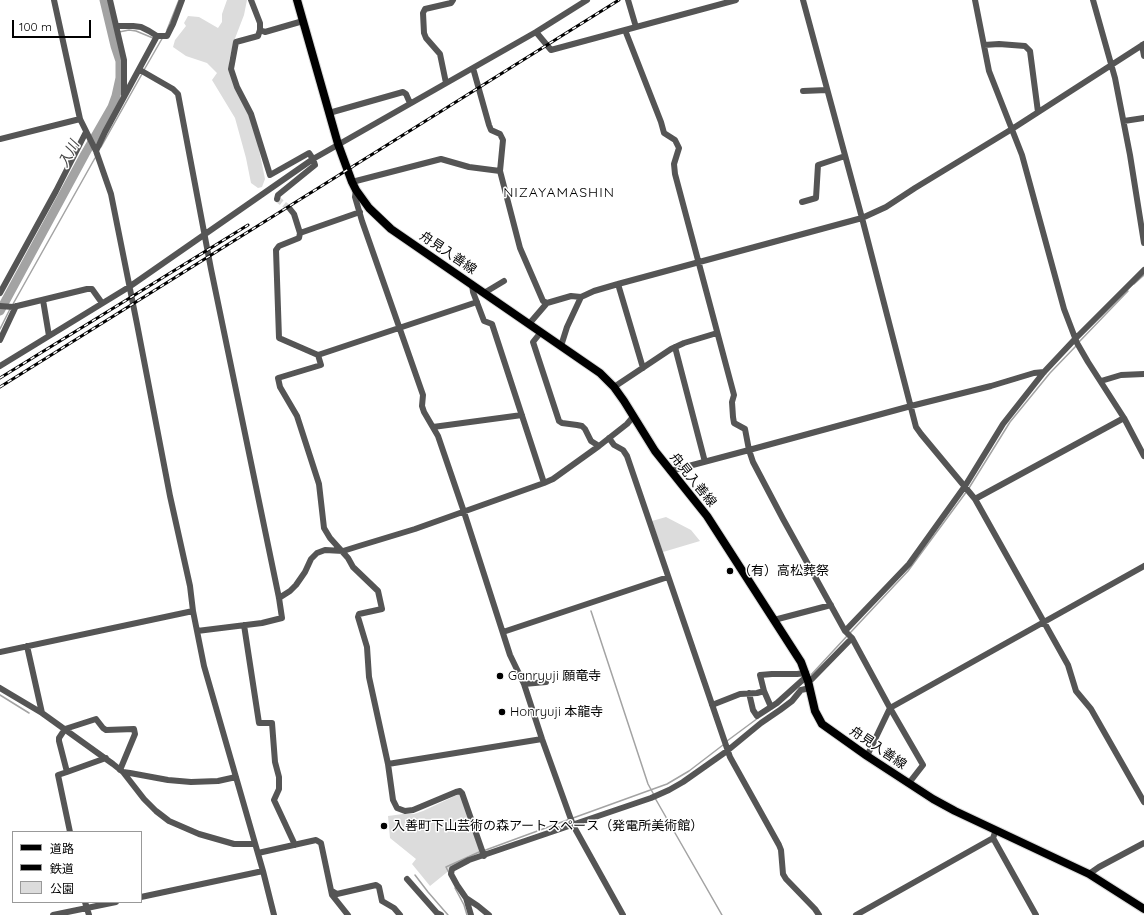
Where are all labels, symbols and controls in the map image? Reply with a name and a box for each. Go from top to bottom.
scale bar [14,12,93,38]
text: 100 m [19,19,52,34]
water label: 入川 [55,138,83,170]
district label: NIZAYAMASHIN [503,185,615,201]
street label: 舟見入善線 [417,228,479,278]
street label: 舟見入善線 [666,450,720,510]
place label: （有）高松葬祭 [738,563,829,579]
marker: （有）高松葬祭 [725,566,735,576]
place label: Ganryuji 願竜寺 [508,668,601,684]
marker: Ganryuji 願竜寺 [495,671,505,681]
place label: Honryuji 本龍寺 [510,704,603,720]
marker: Honryuji 本龍寺 [497,707,507,717]
street label: 舟見入善線 [847,723,909,773]
place label: 入善町下山芸術の森アートスペース（発電所美術館） [392,818,703,834]
marker: 入善町下山芸術の森アートスペース（発電所美術館） [379,821,389,831]
legend [12,831,142,903]
text: 道路 [50,841,74,856]
text: 鉄道 [50,861,74,876]
text: 公園 [50,881,74,896]

